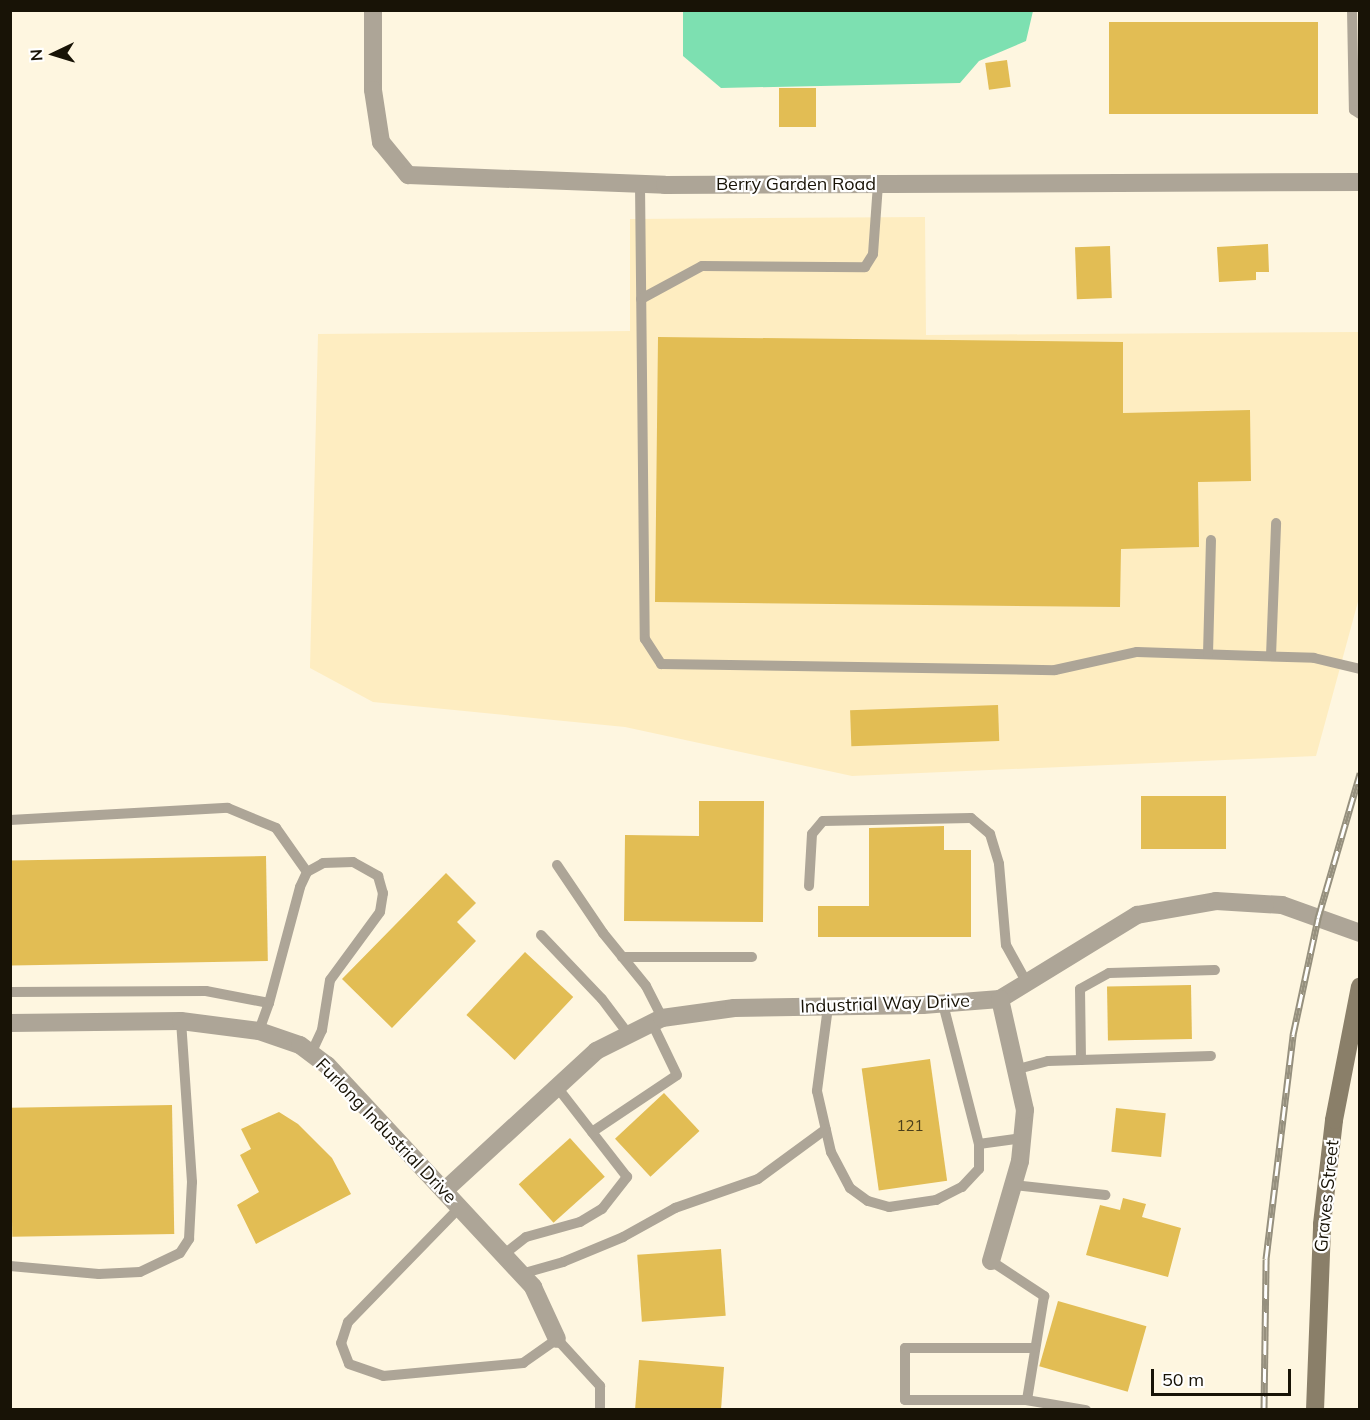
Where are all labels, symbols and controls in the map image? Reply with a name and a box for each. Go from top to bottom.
north arrow [24,24,84,84]
text: N [26,49,46,62]
street label: Berry Garden Road [716,173,876,195]
street label: Industrial Way Drive [800,990,970,1018]
street label: Furlong Industrial Drive [311,1054,461,1208]
house number: 121 [897,1117,923,1135]
street label: Graves Street [1310,1139,1344,1253]
scale bar [1154,1357,1294,1395]
text: 50 m [1162,1368,1204,1391]

